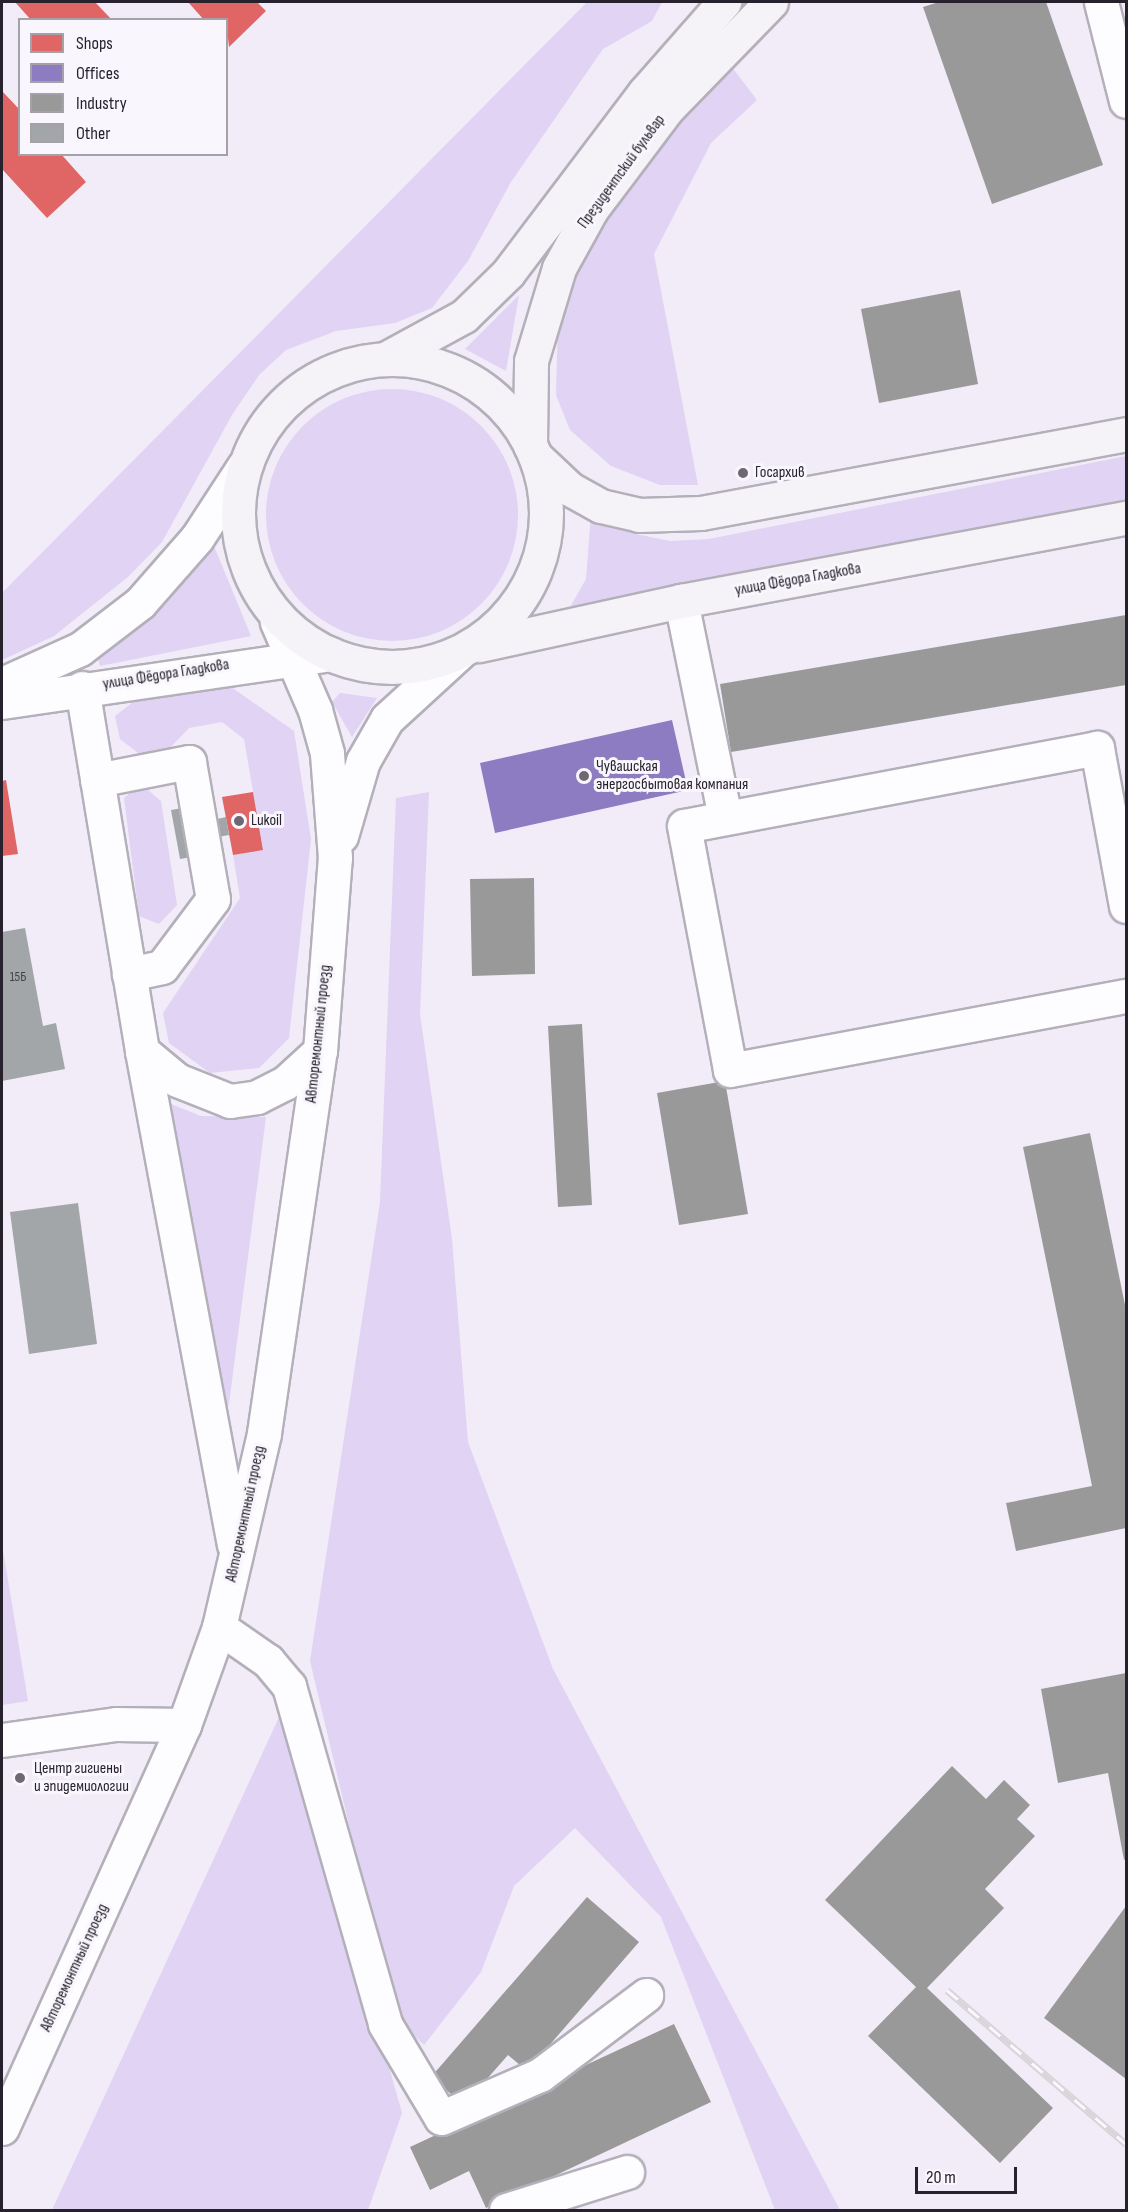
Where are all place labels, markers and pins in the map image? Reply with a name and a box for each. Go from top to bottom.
place label: Госархив [755,463,805,483]
marker: Госархив [736,466,750,480]
place label: Чувашская энергосбытовая компания [596,757,748,795]
marker: Чувашская энергосбытовая компания [577,769,591,783]
place label: Lukoil [251,811,282,831]
marker: Lukoil [232,814,246,828]
place label: Центр гигиены и эпидемиологии [34,1759,129,1797]
marker: Центр гигиены и эпидемиологии [11,1769,29,1787]

